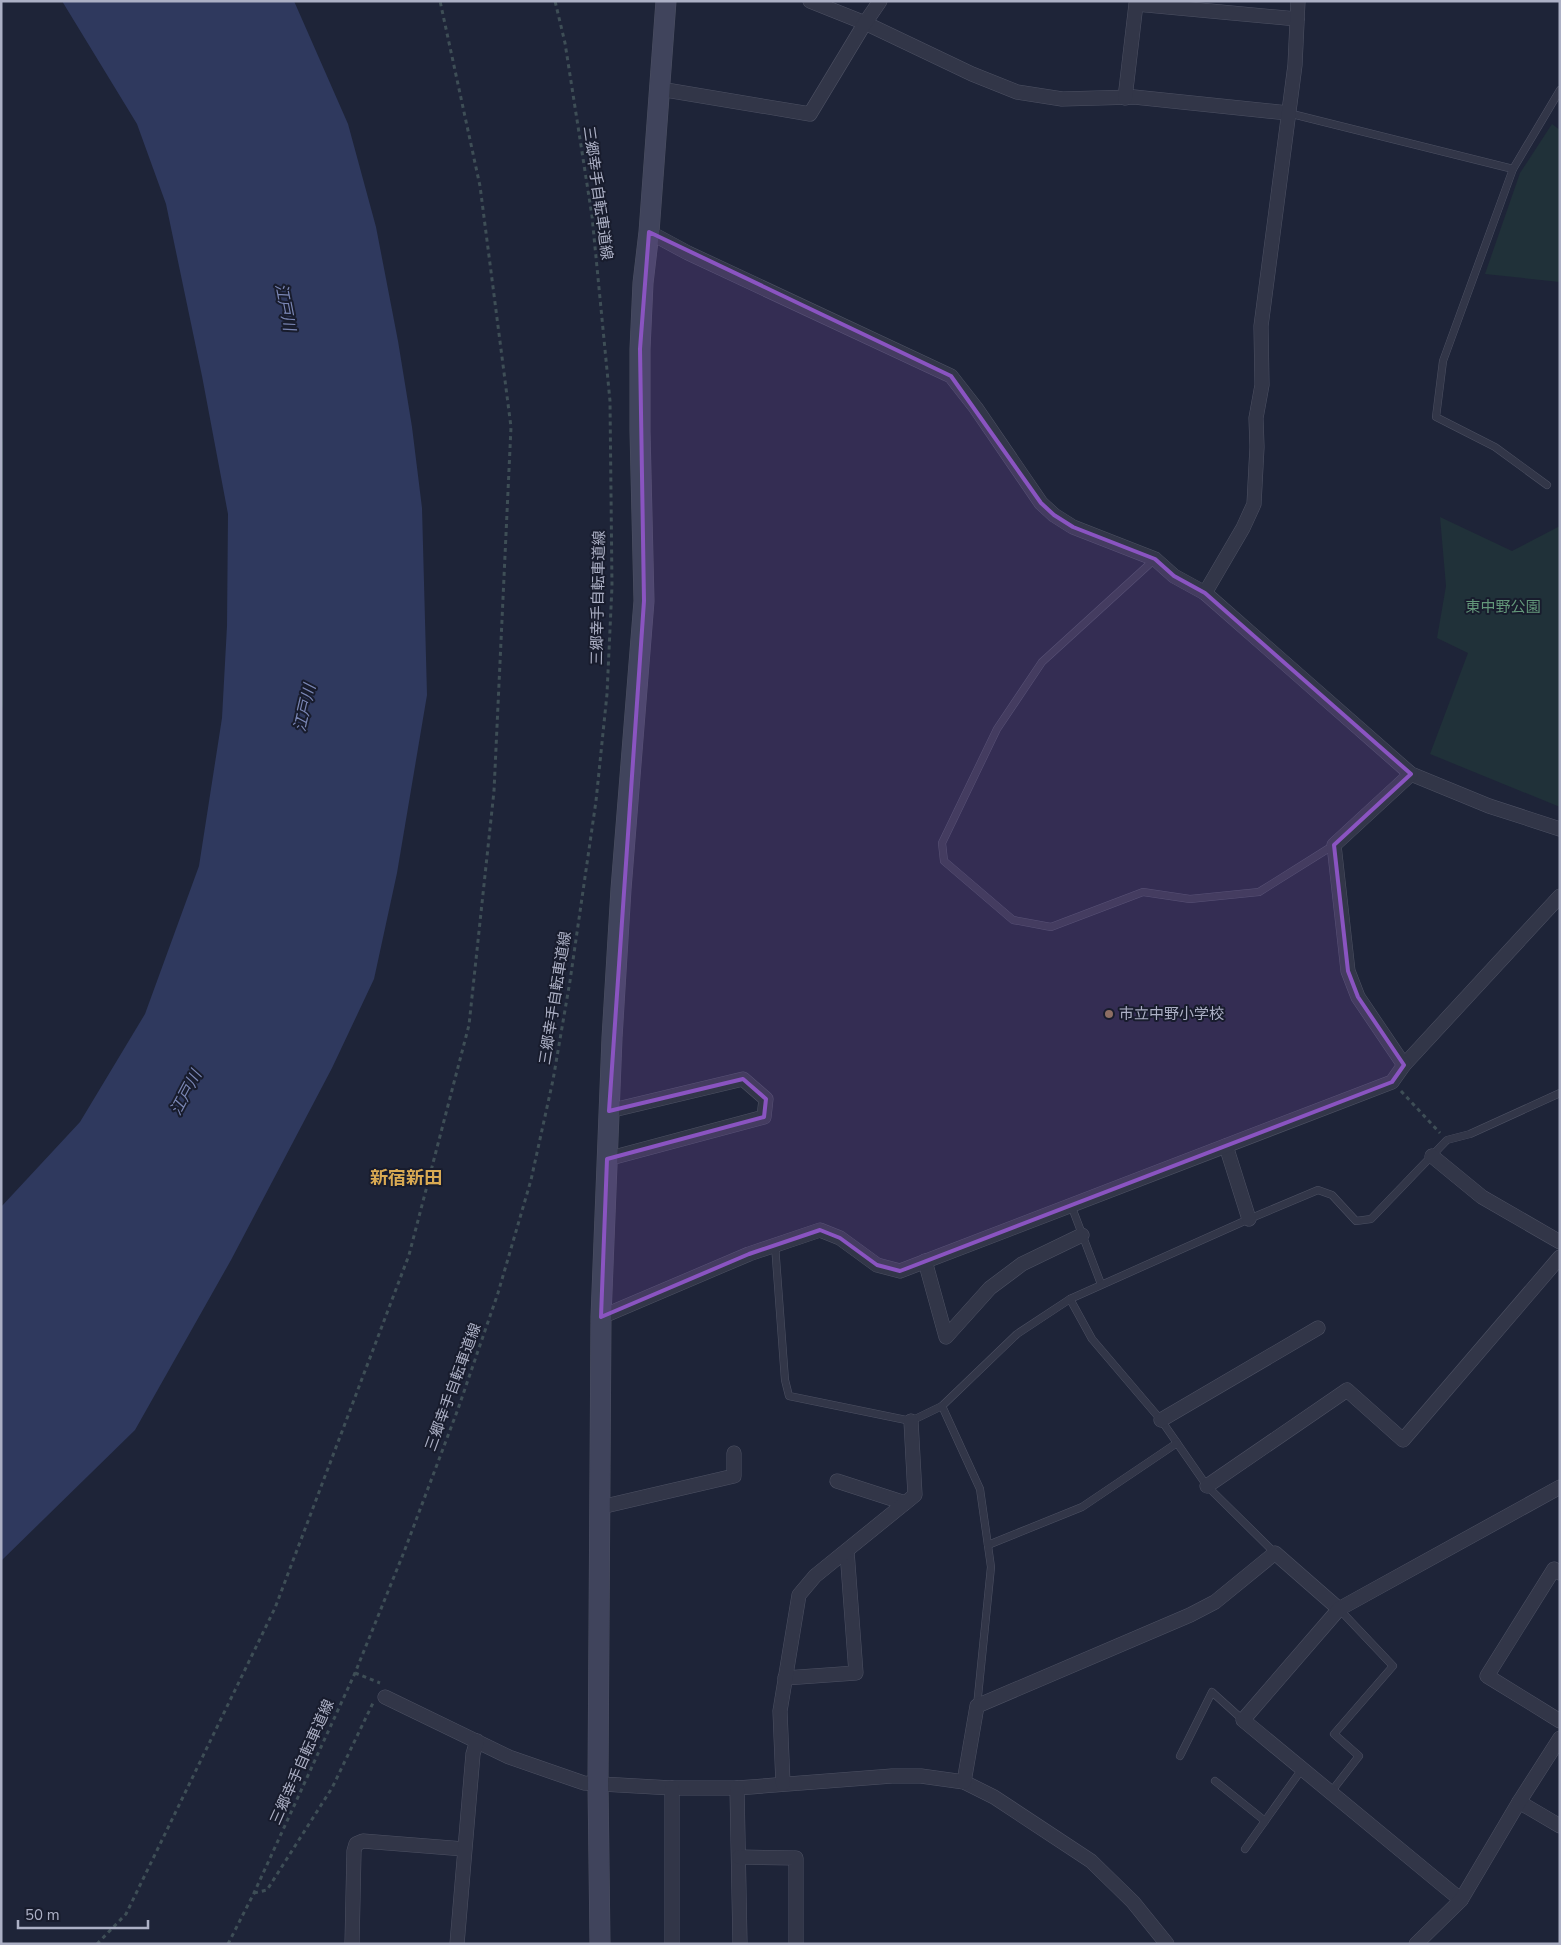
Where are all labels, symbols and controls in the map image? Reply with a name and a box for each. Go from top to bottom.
street label: 三郷幸手自転車道線 [579,125,617,261]
water label: 江戸川 [270,281,301,335]
street label: 三郷幸手自転車道線 [587,530,609,666]
park label: 東中野公園 [1465,597,1541,617]
water label: 江戸川 [289,680,322,734]
street label: 三郷幸手自転車道線 [535,930,575,1066]
place label: 市立中野小学校 [1119,1004,1224,1024]
marker: 市立中野小学校 [1103,1008,1115,1020]
water label: 江戸川 [165,1065,208,1119]
district label: 新宿新田 [370,1166,442,1190]
street label: 三郷幸手自転車道線 [421,1320,485,1454]
street label: 三郷幸手自転車道線 [265,1696,339,1828]
scale bar [18,1898,148,1930]
text: 50 m [25,1905,60,1925]

